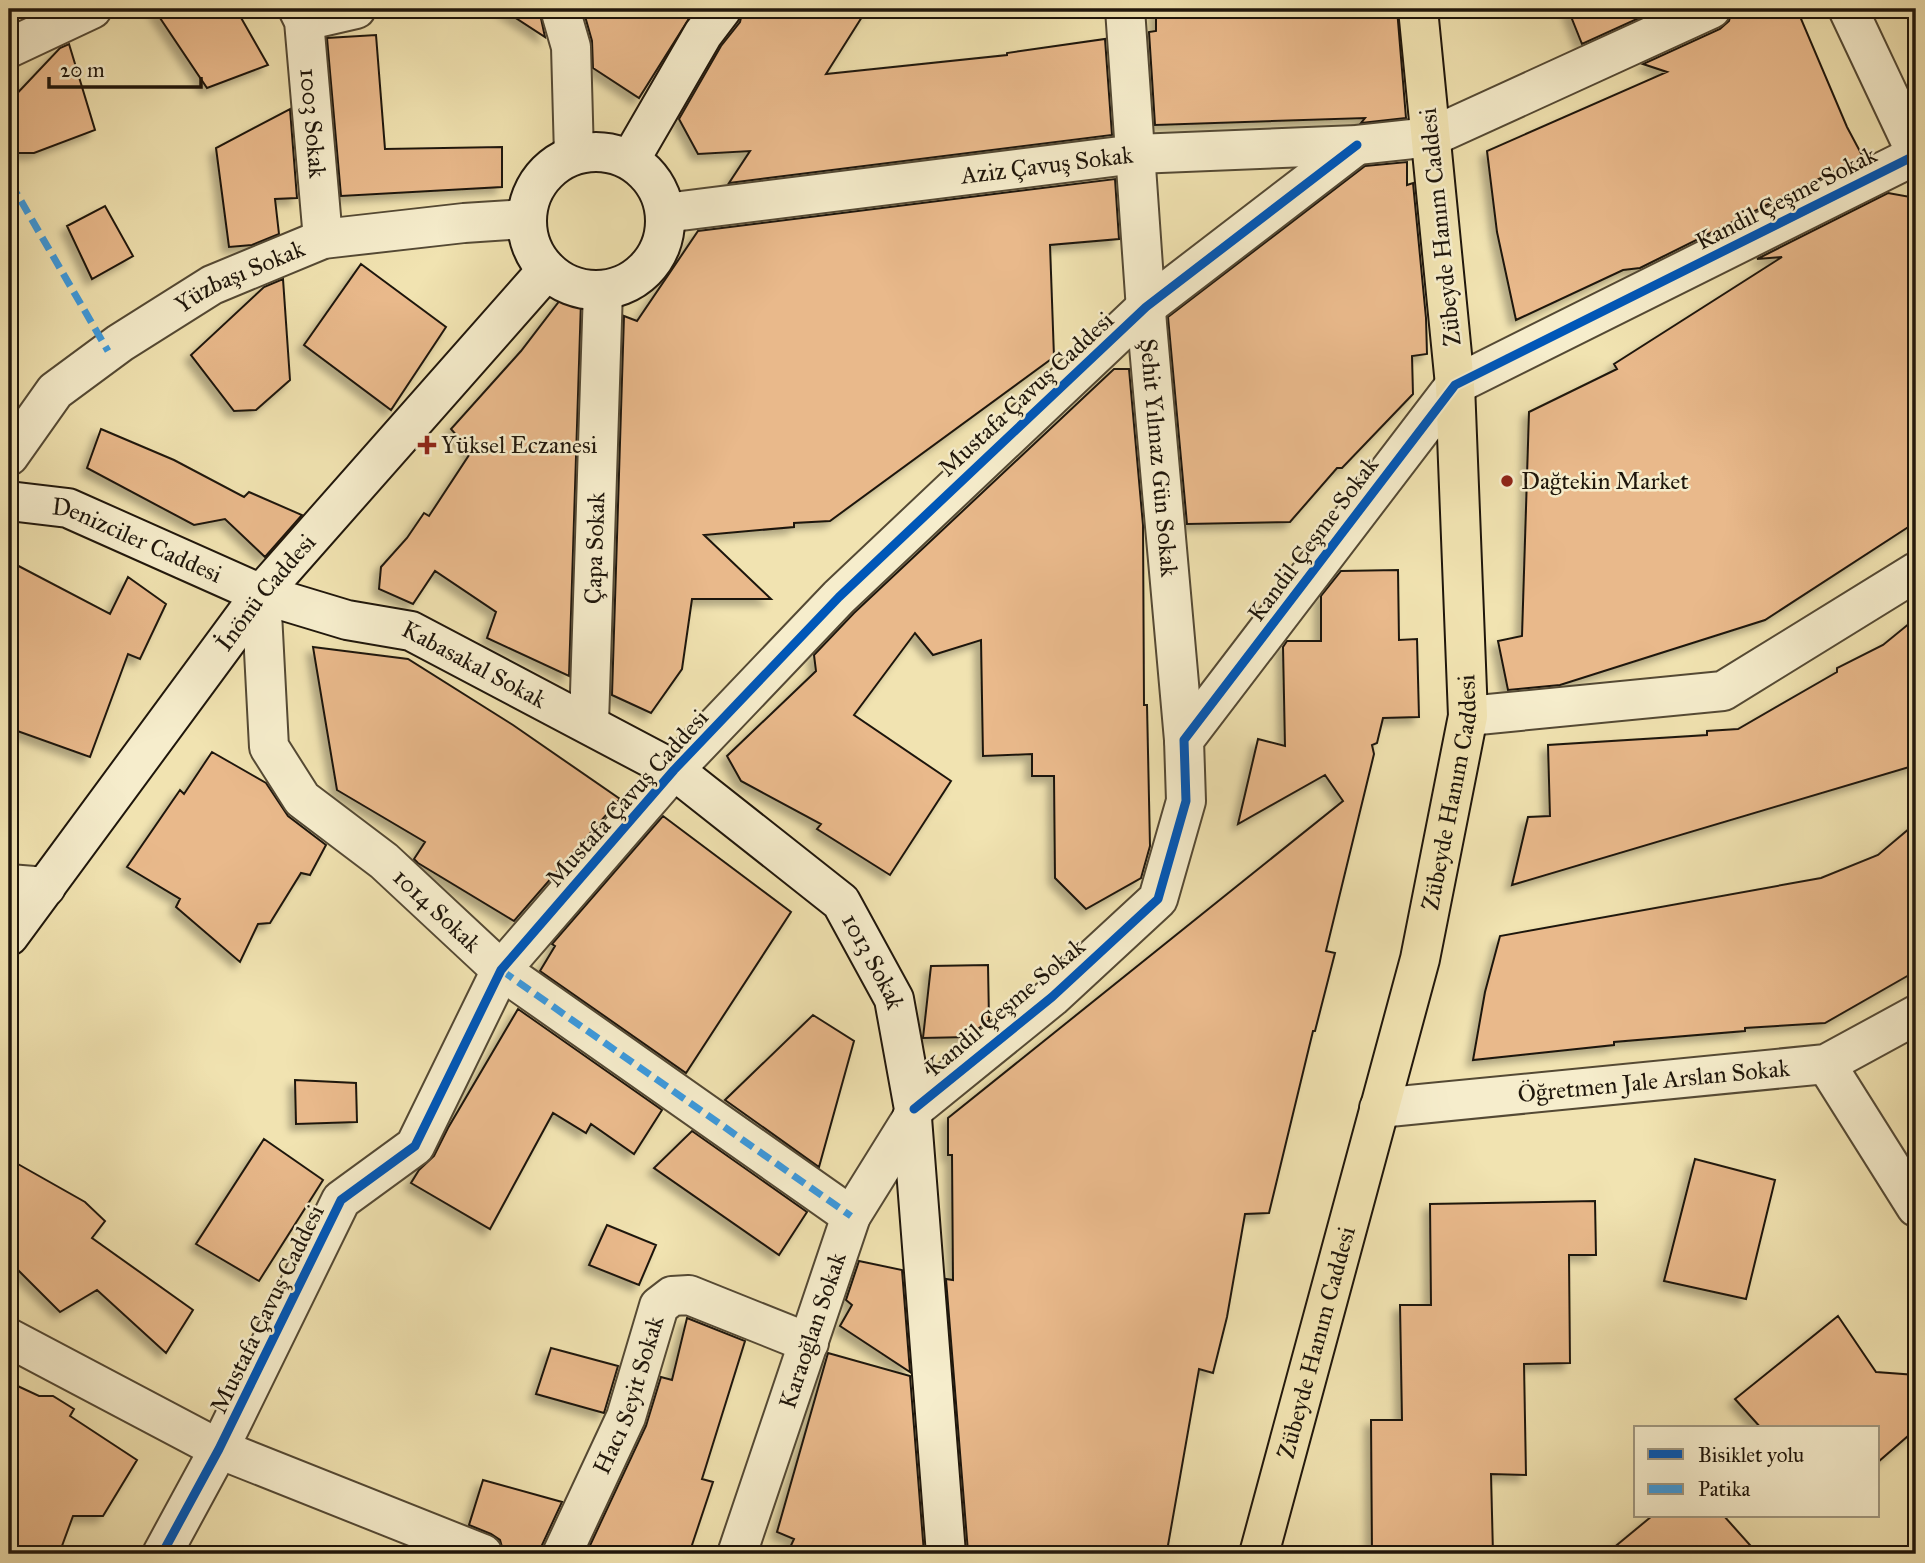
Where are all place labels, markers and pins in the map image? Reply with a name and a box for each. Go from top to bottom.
place label: Yüksel Eczanesi [441,430,598,460]
marker: Yüksel Eczanesi [419,437,435,453]
place label: Dağtekin Market [1521,466,1689,496]
marker: Dağtekin Market [1499,473,1515,489]

